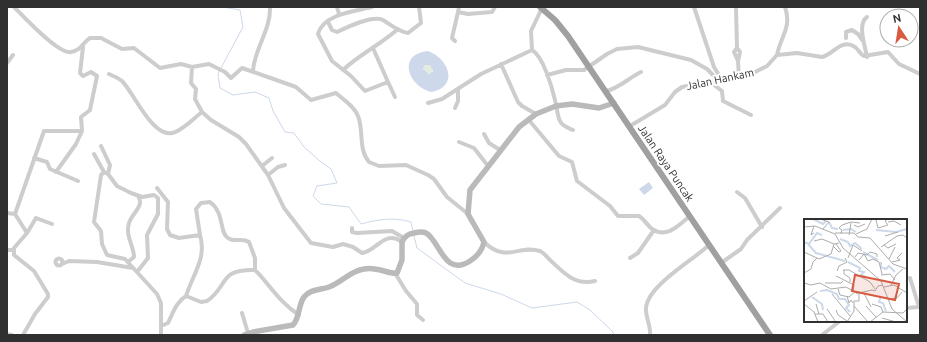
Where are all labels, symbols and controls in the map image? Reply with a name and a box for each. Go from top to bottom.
north arrow [879,8,919,48]
text: N [892,11,902,25]
street label: Jalan Hankam [685,66,755,92]
street label: Jalan Raya Puncak [636,122,696,204]
inset map [804,219,907,322]

